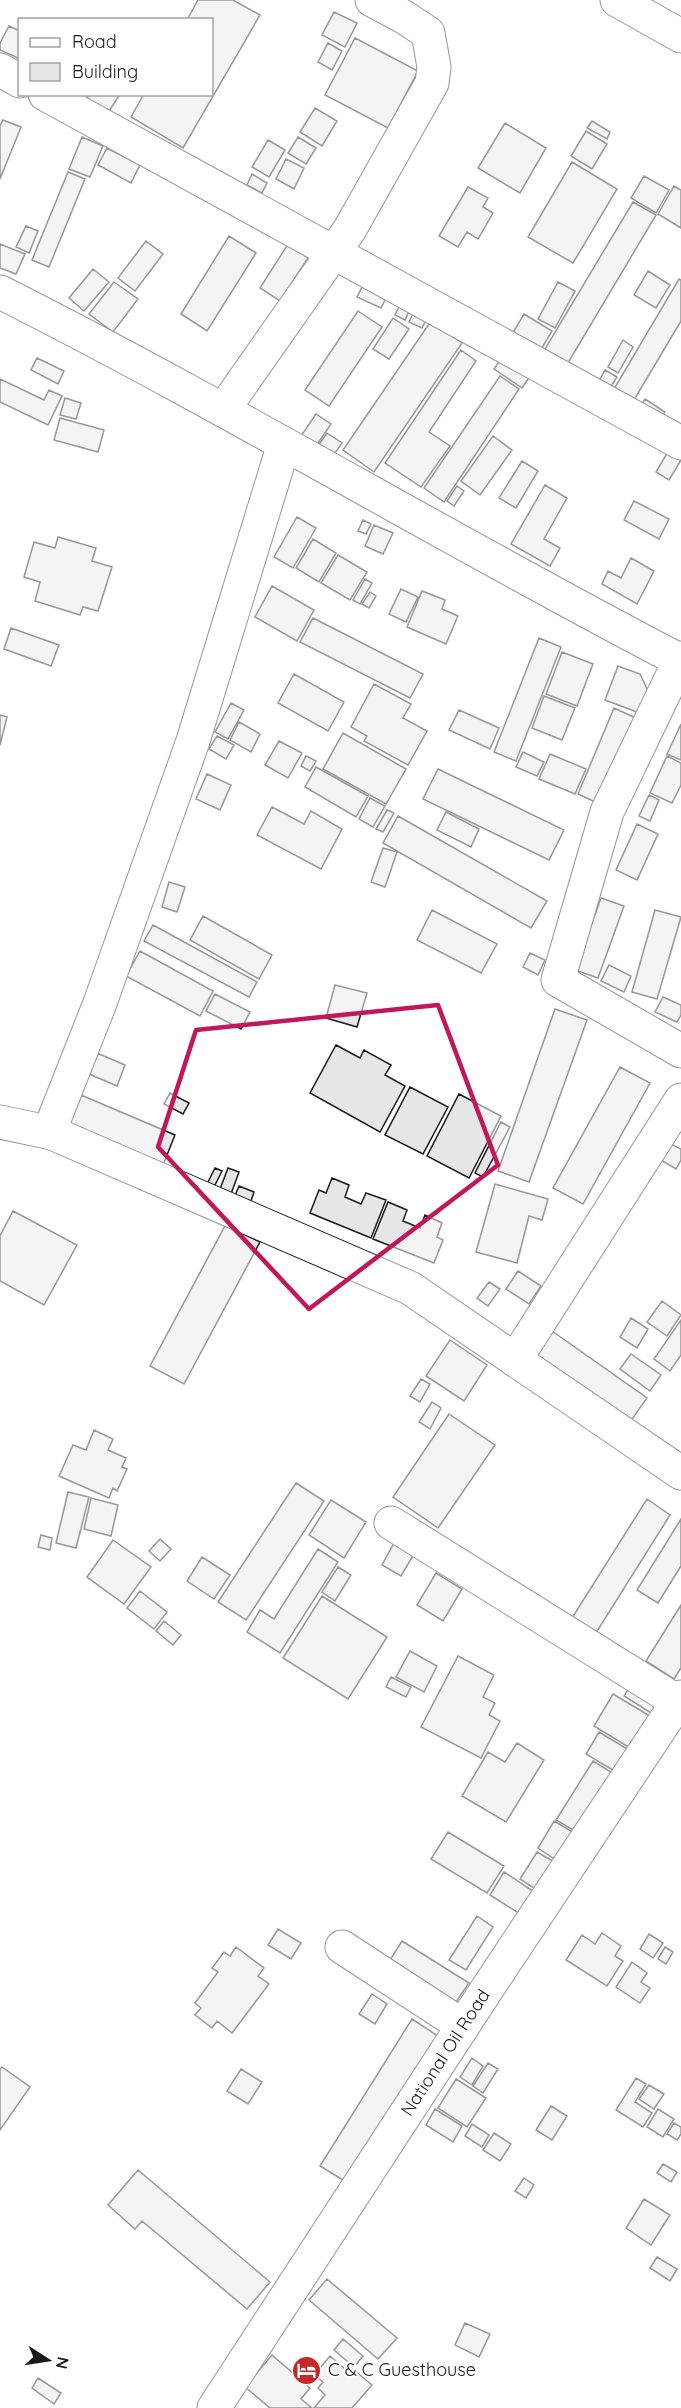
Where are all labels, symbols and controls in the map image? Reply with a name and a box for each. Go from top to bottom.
legend [18,18,213,96]
text: Road [72,30,117,53]
text: Building [72,60,138,83]
street label: National Oil Road [395,1985,495,2120]
north arrow [18,2330,78,2390]
hotel icon: C & C Guesthouse [291,2354,323,2386]
text: N [52,2355,74,2371]
place label: C & C Guesthouse [328,2358,476,2381]

